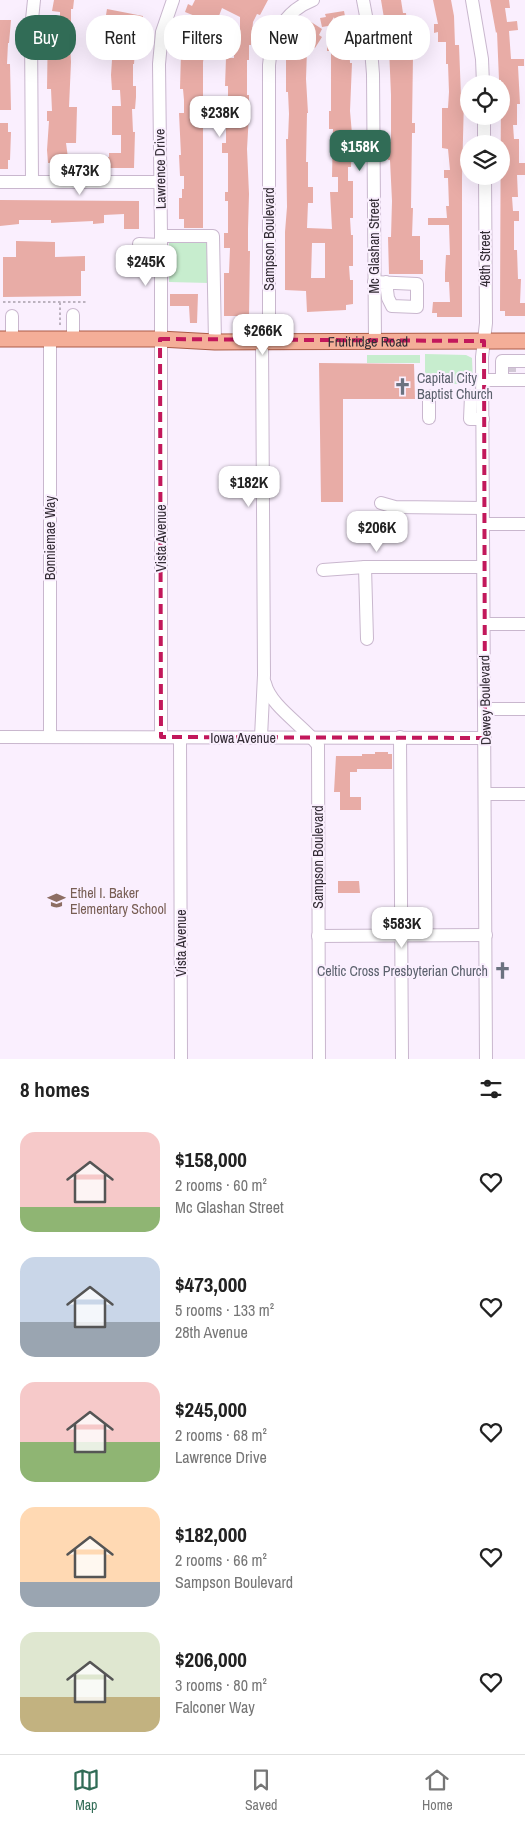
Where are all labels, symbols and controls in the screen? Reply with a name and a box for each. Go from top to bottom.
chip: Buy [15,15,76,60]
chip: Rent [86,15,154,60]
chip: Filters [164,15,241,60]
chip: New [251,15,316,60]
chip: Apartment [326,15,430,60]
map controls [460,75,510,185]
button: locate [460,75,510,125]
pin: $238K [185,96,255,138]
text: $238K [201,101,239,123]
street label: Lawrence Drive [150,129,170,209]
pin: $158K [325,130,395,172]
text: $158K [341,135,379,157]
button: layers [460,135,510,185]
pin: $473K [45,154,115,196]
text: $473K [61,159,99,181]
street label: Sampson Boulevard [260,187,278,291]
street label: Mc Glashan Street [365,198,383,294]
street label: 48th Street [476,231,494,287]
pin: $245K [111,244,181,287]
text: $245K [127,250,165,272]
pin: $266K [228,314,298,356]
text: $266K [244,319,282,341]
street label: Fruitridge Road [328,332,408,351]
place label: Capital City Baptist Church [417,369,493,403]
church icon: Capital City Baptist Church [393,376,413,396]
pin: $182K [214,466,284,508]
text: $182K [230,471,268,493]
street label: Bonniemae Way [41,496,59,580]
street label: Vista Avenue [152,504,170,572]
pin: $206K [342,510,412,553]
text: $206K [358,516,396,538]
street label: Dewey Boulevard [475,655,495,745]
street label: Iowa Avenue [210,729,276,747]
street label: Sampson Boulevard [309,805,327,909]
place label: Ethel I. Baker Elementary School [70,884,166,918]
school or university icon: Ethel I. Baker Elementary School [46,891,66,911]
pin: $583K [367,906,437,949]
street label: Vista Avenue [172,909,190,977]
text: $583K [383,912,421,934]
church icon: Celtic Cross Presbyterian Church [492,961,512,981]
place label: Celtic Cross Presbyterian Church [317,962,488,980]
text: 8 homes [20,1075,90,1104]
icon: filters [477,1075,505,1103]
text: $158,000 [175,1145,247,1174]
icon: home [60,1152,120,1212]
icon: heart [477,1168,505,1196]
text: 2 rooms · 60 m² [175,1174,267,1196]
text: Mc Glashan Street [175,1196,284,1218]
text: $473,000 [175,1270,247,1299]
icon: home [60,1277,120,1337]
icon: heart [477,1293,505,1321]
text: 5 rooms · 133 m² [175,1299,274,1321]
text: 28th Avenue [175,1321,248,1343]
text: $245,000 [175,1395,247,1424]
icon: home [60,1402,120,1462]
icon: heart [477,1418,505,1446]
text: 2 rooms · 68 m² [175,1424,267,1446]
text: Lawrence Drive [175,1446,267,1468]
text: $182,000 [175,1520,247,1549]
icon: home [60,1527,120,1587]
icon: heart [477,1543,505,1571]
text: 2 rooms · 66 m² [175,1549,267,1571]
text: Sampson Boulevard [175,1571,293,1593]
text: $206,000 [175,1645,247,1674]
icon: home [60,1652,120,1712]
icon: heart [477,1668,505,1696]
text: 3 rooms · 80 m² [175,1674,267,1696]
text: Falconer Way [175,1696,255,1718]
tab: Map [72,1766,100,1814]
tab: Saved [245,1766,277,1814]
tab: Home [422,1766,453,1814]

